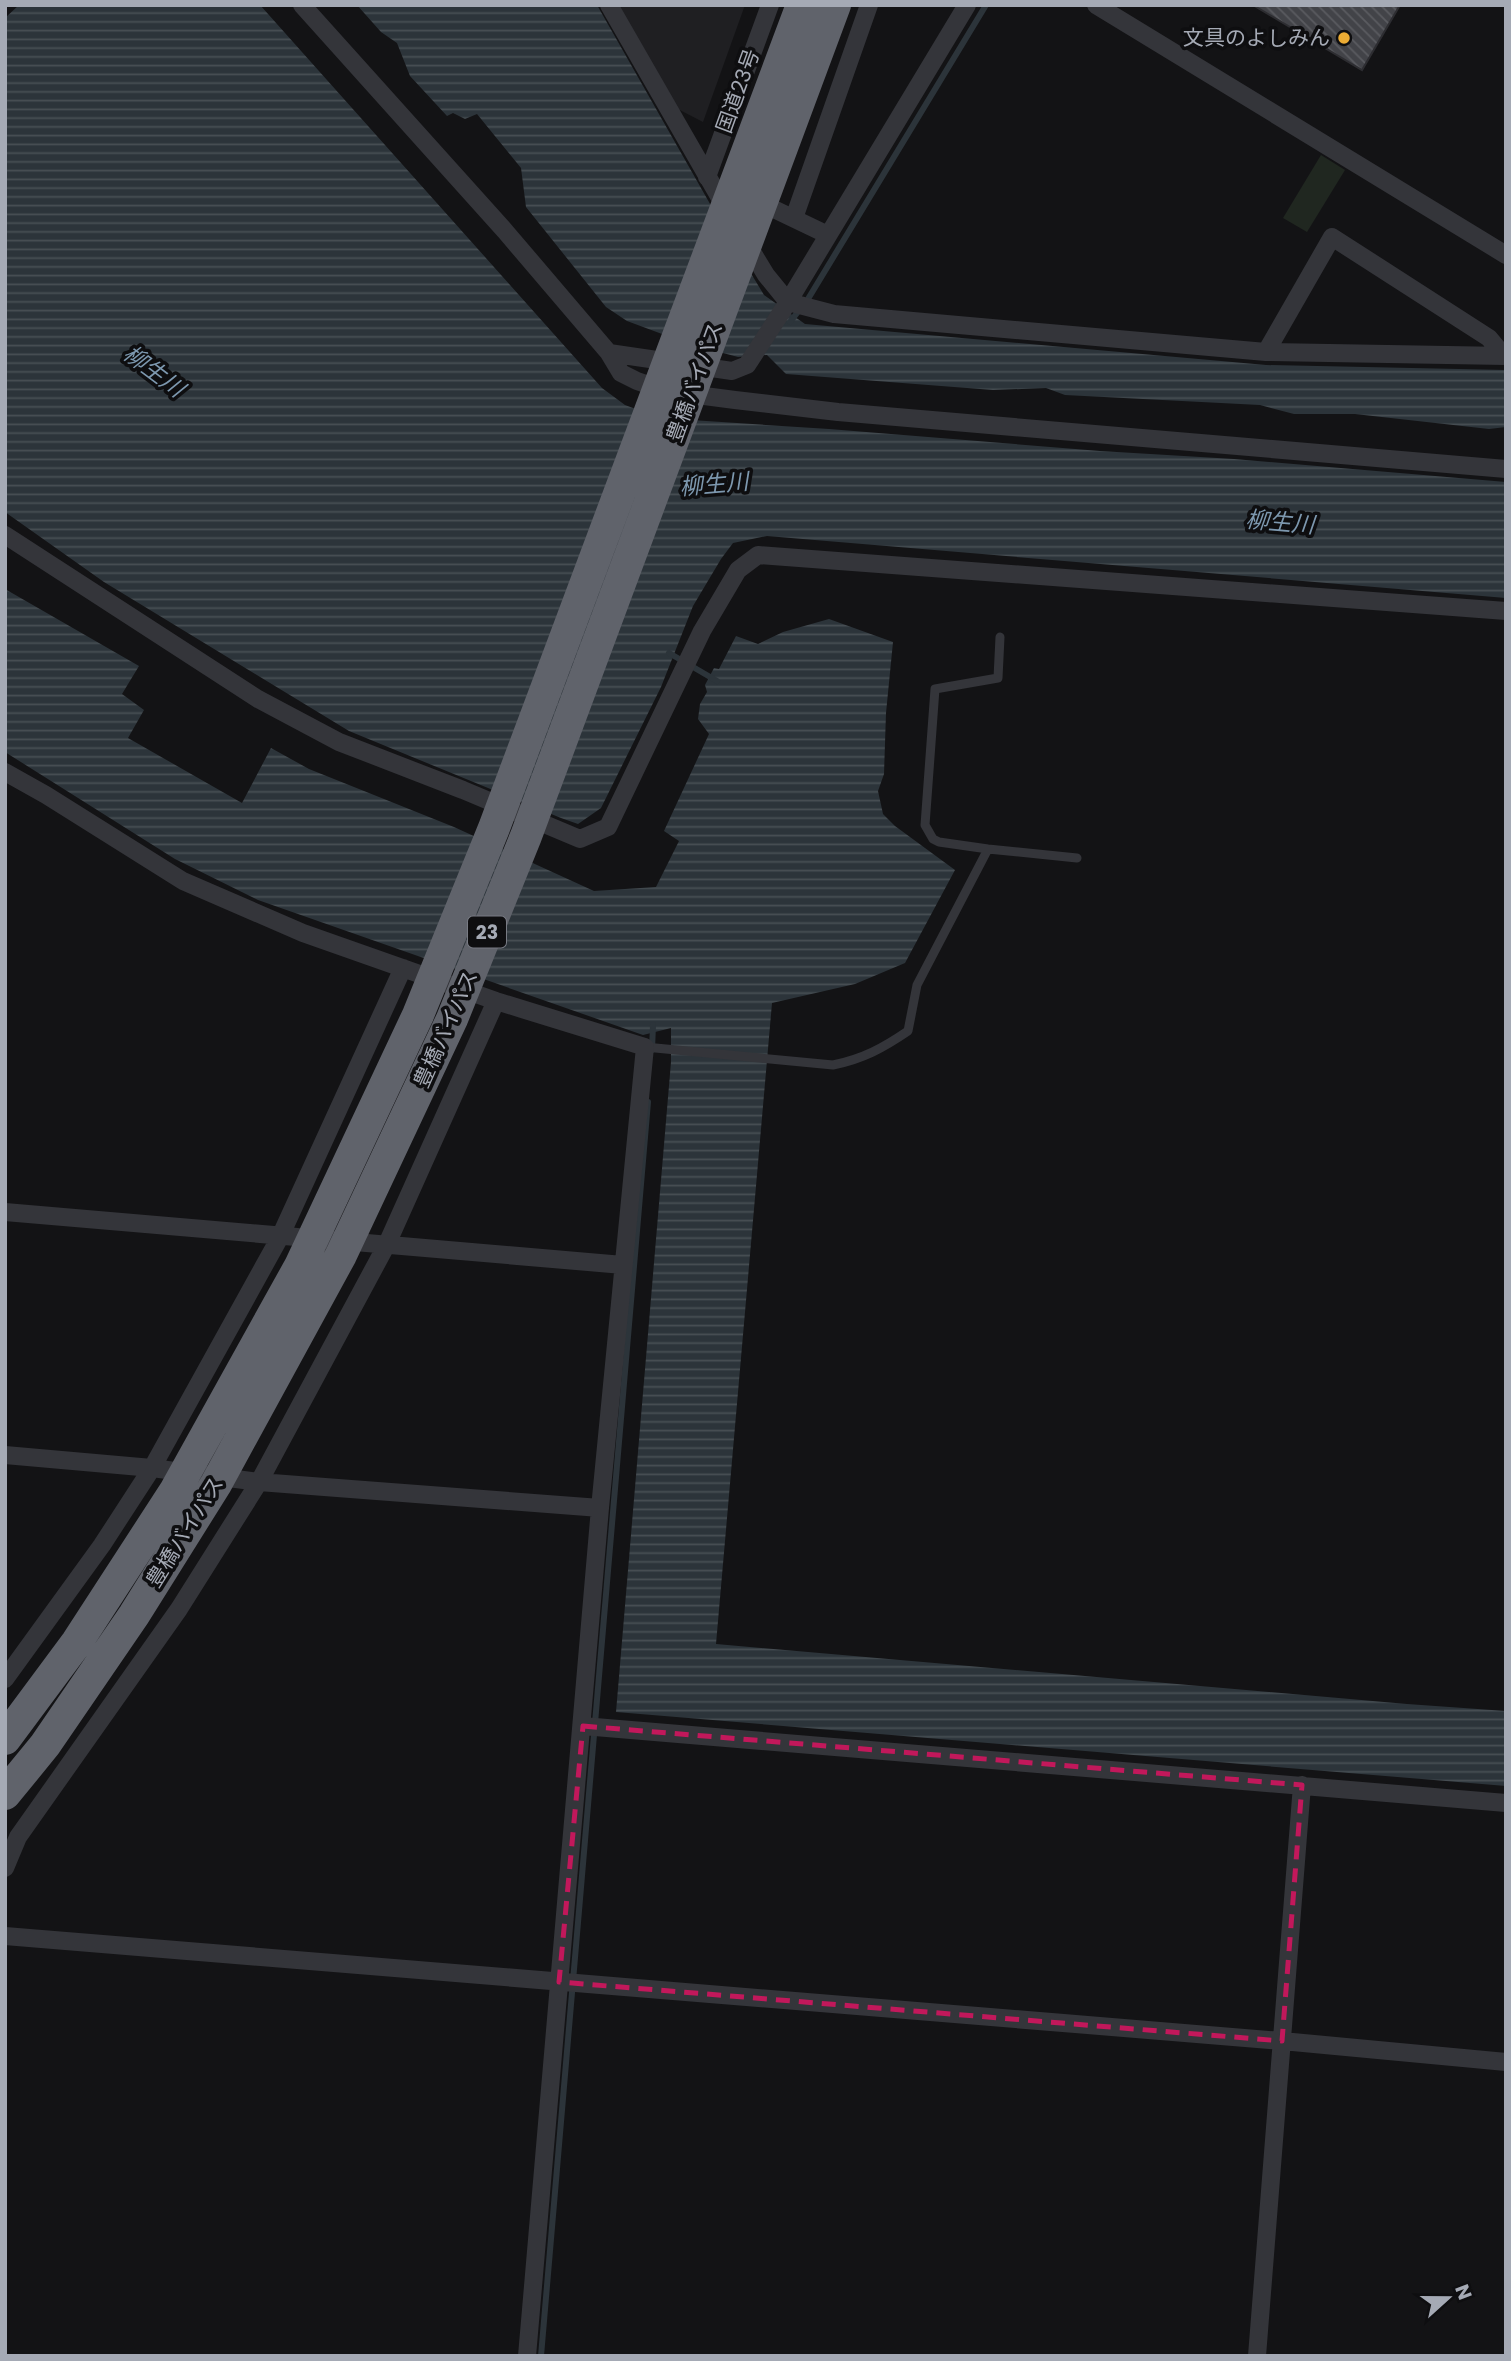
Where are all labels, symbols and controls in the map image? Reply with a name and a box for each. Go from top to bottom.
place label: 文具のよしみん [1183,23,1330,52]
marker: 文具のよしみん [1336,30,1352,46]
street label: 国道23号 [709,45,766,137]
street label: 豊橋バイパス [659,318,730,446]
water label: 柳生川 [117,337,194,406]
water label: 柳生川 [678,465,753,503]
water label: 柳生川 [1244,503,1319,541]
road number: 23 [468,916,506,948]
street label: 豊橋バイパス [407,966,484,1092]
street label: 豊橋バイパス [139,1471,230,1593]
north arrow [1413,2263,1483,2333]
text: N [1448,2281,1479,2304]

